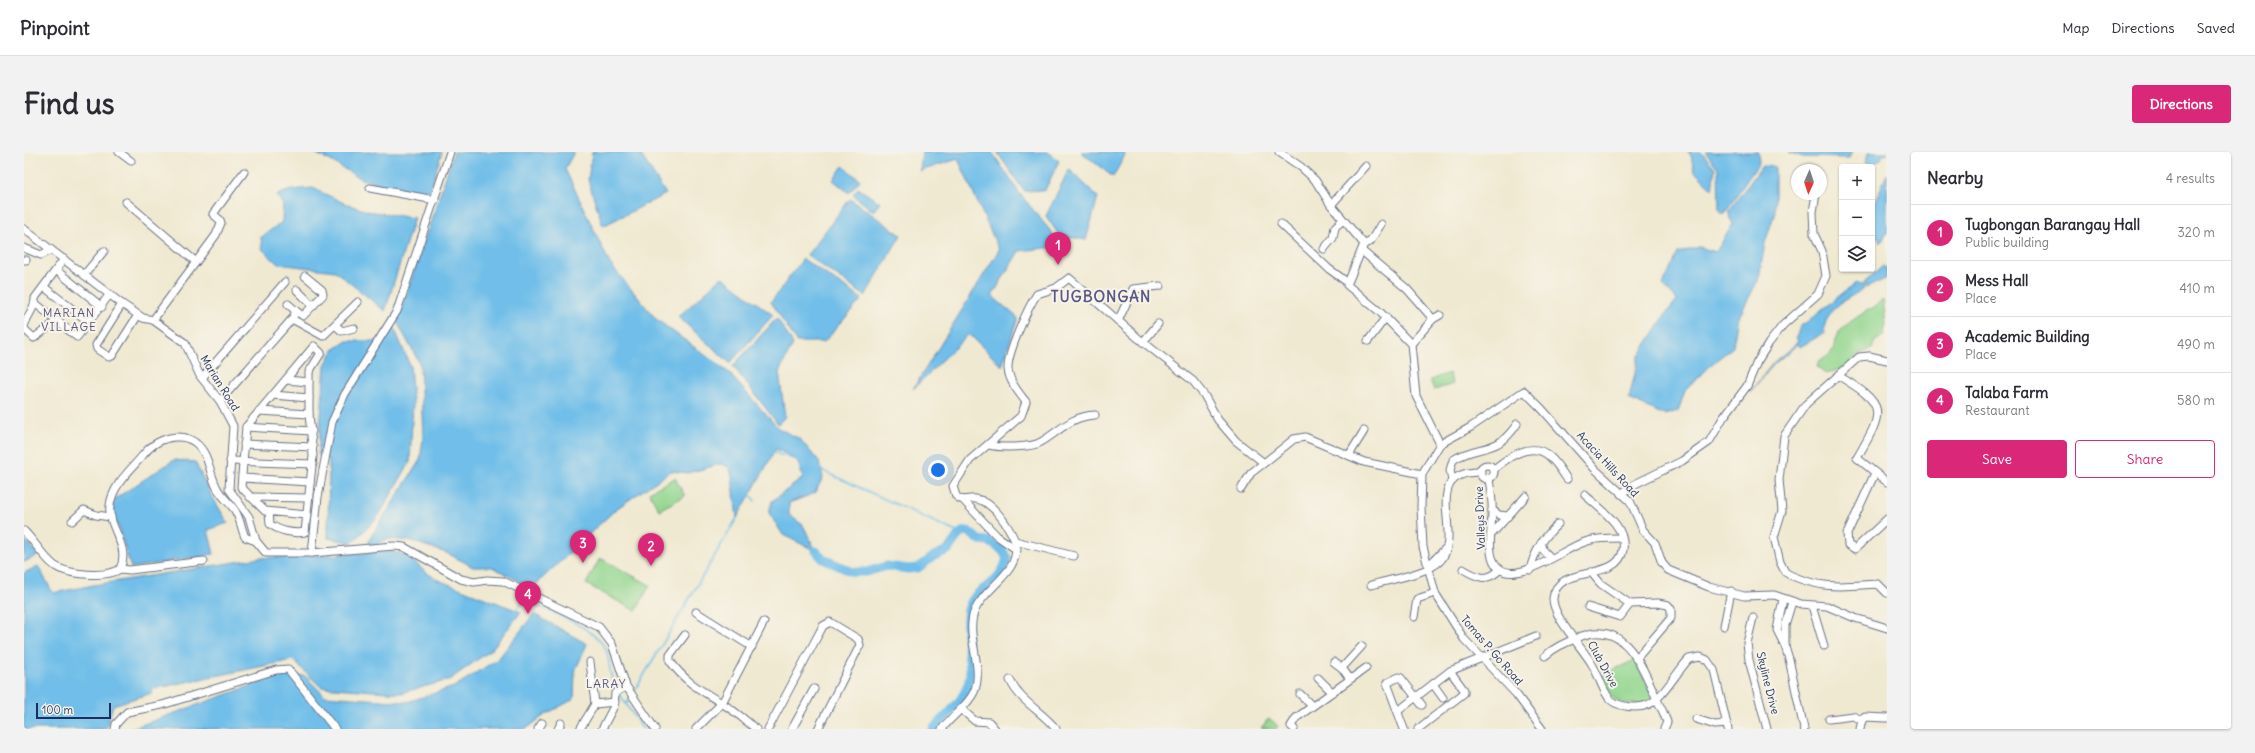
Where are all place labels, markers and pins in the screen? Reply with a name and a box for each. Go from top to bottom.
pin: 1 [1045,232,1071,265]
pin: 3 [570,530,596,563]
pin: 2 [638,533,664,566]
pin: 4 [515,581,541,614]

